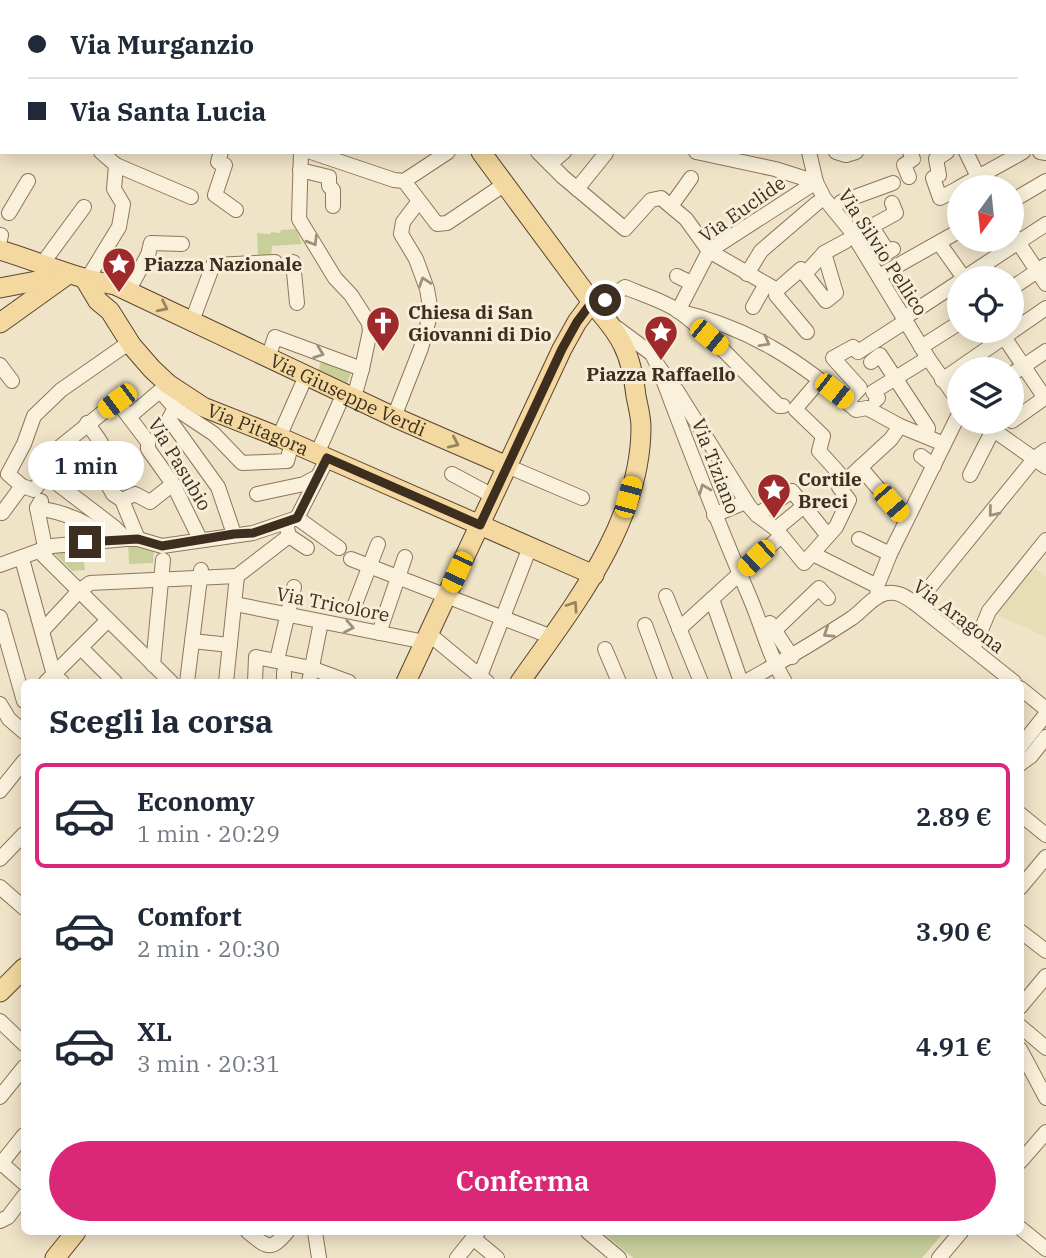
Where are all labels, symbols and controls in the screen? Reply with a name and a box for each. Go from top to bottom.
text: Via Murganzio [70,27,254,61]
text: Via Santa Lucia [70,94,266,128]
street label: Via Euclide [694,170,790,248]
north arrow [947,175,1024,252]
map controls [947,175,1024,434]
street label: Via Silvio Pellico [833,184,933,320]
one-way arrow [304,234,317,247]
place icon: Piazza Nazionale [100,245,138,294]
place label: Piazza Nazionale [144,252,302,276]
button: locate [947,266,1024,343]
one-way arrow [418,277,432,289]
route start [589,284,621,316]
one-way arrow [156,299,168,313]
place label: Chiesa di San Giovanni di Dio [408,300,552,346]
church icon: Chiesa di San Giovanni di Dio [364,304,402,353]
place icon: Piazza Raffaello [642,313,680,362]
car [687,316,732,358]
one-way arrow [757,334,770,347]
one-way arrow [312,345,324,359]
street label: Via Giuseppe Verdi [266,348,430,442]
button: layers [947,357,1024,434]
place label: Piazza Raffaello [586,362,736,386]
car [811,370,858,412]
car [94,380,141,422]
street label: Via Pitagora [204,398,313,461]
street label: Via Pasubio [143,413,217,515]
street label: Via Tiziano [687,415,745,517]
one-way arrow [447,435,459,449]
callout: 1 min [27,440,143,490]
text: 1 min [54,450,118,480]
place label: Cortile Breci [798,467,862,513]
place icon: Cortile Breci [755,471,793,520]
car [613,474,644,520]
car [870,480,913,526]
one-way arrow [698,483,712,495]
one-way arrow [989,504,1001,517]
route end [69,526,101,558]
car [734,536,779,580]
car [439,549,476,595]
street label: Via Aragona [909,574,1009,658]
street label: Via Tricolore [274,581,392,627]
one-way arrow [565,601,578,614]
one-way arrow [343,619,355,634]
one-way arrow [823,625,836,638]
text: Scegli la corsa [49,700,273,742]
icon: car [53,784,116,847]
text: Economy [137,784,255,818]
text: 2.89 € [916,799,992,833]
text: 1 min · 20:29 [137,818,280,848]
icon: car [53,899,116,962]
text: Comfort [137,899,242,933]
text: 3.90 € [916,914,992,948]
text: 2 min · 20:30 [137,933,280,963]
icon: car [53,1014,116,1077]
text: XL [137,1014,172,1048]
text: 4.91 € [916,1029,992,1063]
text: 3 min · 20:31 [137,1048,280,1078]
button: Conferma [49,1141,996,1221]

